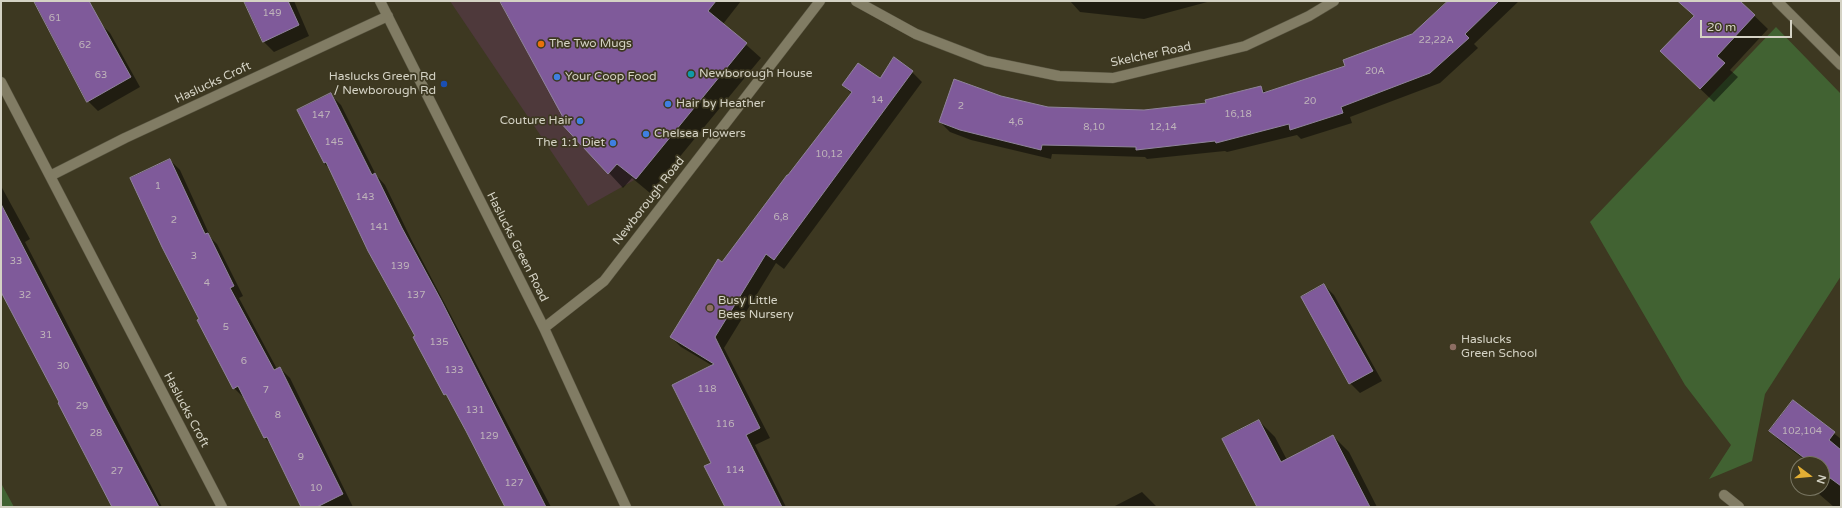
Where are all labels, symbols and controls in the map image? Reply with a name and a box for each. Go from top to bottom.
house number: 149 [263,7,281,19]
house number: 61 [49,12,61,24]
scale bar [1702,12,1794,38]
text: 20 m [1707,20,1736,34]
house number: 22,22A [1418,34,1454,46]
place label: The Two Mugs [549,37,632,51]
house number: 62 [79,39,91,51]
marker: The Two Mugs [536,39,546,49]
street label: Skelcher Road [1109,39,1193,71]
street label: Haslucks Croft [173,59,253,107]
house number: 20A [1365,65,1385,77]
place label: Newborough House [699,67,813,81]
house number: 63 [95,69,107,81]
marker: Newborough House [686,69,696,79]
place label: Haslucks Green Rd / Newborough Rd [329,70,436,98]
place label: Your Coop Food [565,70,656,84]
marker: Your Coop Food [552,72,562,82]
marker: Haslucks Green Rd / Newborough Rd [439,79,449,89]
house number: 14 [871,94,883,106]
house number: 20 [1304,95,1316,107]
place label: Hair by Heather [676,97,765,111]
marker: Hair by Heather [663,99,673,109]
house number: 2 [958,100,964,112]
house number: 16,18 [1224,108,1252,120]
house number: 147 [312,109,330,121]
place label: Couture Hair [500,114,572,128]
marker: Couture Hair [575,116,585,126]
house number: 4,6 [1008,116,1024,128]
house number: 8,10 [1083,121,1105,133]
house number: 12,14 [1149,121,1177,133]
place label: Chelsea Flowers [654,127,746,141]
marker: Chelsea Flowers [641,129,651,139]
house number: 145 [325,136,343,148]
place label: The 1:1 Diet [536,136,605,150]
marker: The 1:1 Diet [608,138,618,148]
house number: 10,12 [815,148,843,160]
street label: Newborough Road [610,154,688,248]
house number: 1 [155,180,161,192]
street label: Haslucks Green Road [483,190,551,304]
house number: 143 [356,191,374,203]
house number: 6,8 [773,211,789,223]
house number: 2 [171,214,177,226]
house number: 141 [370,221,388,233]
house number: 3 [191,250,197,262]
house number: 33 [10,255,22,267]
house number: 139 [391,260,409,272]
house number: 4 [204,277,210,289]
house number: 32 [19,289,31,301]
house number: 137 [407,289,425,301]
place label: Busy Little Bees Nursery [718,294,794,322]
marker: Busy Little Bees Nursery [705,303,715,313]
house number: 5 [223,321,229,333]
house number: 31 [40,329,52,341]
place label: Haslucks Green School [1461,333,1537,361]
house number: 135 [430,336,448,348]
marker: Haslucks Green School [1448,342,1458,352]
house number: 6 [241,355,247,367]
house number: 30 [57,360,69,372]
house number: 133 [445,364,463,376]
street label: Haslucks Croft [160,370,212,450]
house number: 118 [698,383,716,395]
house number: 7 [263,384,269,396]
house number: 29 [76,400,88,412]
house number: 131 [466,404,484,416]
house number: 8 [275,409,281,421]
house number: 116 [716,418,734,430]
house number: 102,104 [1782,425,1822,437]
house number: 28 [90,427,102,439]
house number: 129 [480,430,498,442]
house number: 9 [298,451,304,463]
north arrow [1790,456,1830,496]
house number: 114 [726,464,744,476]
house number: 27 [111,465,123,477]
text: N [1814,473,1829,485]
house number: 127 [505,477,523,489]
house number: 10 [310,482,322,494]

